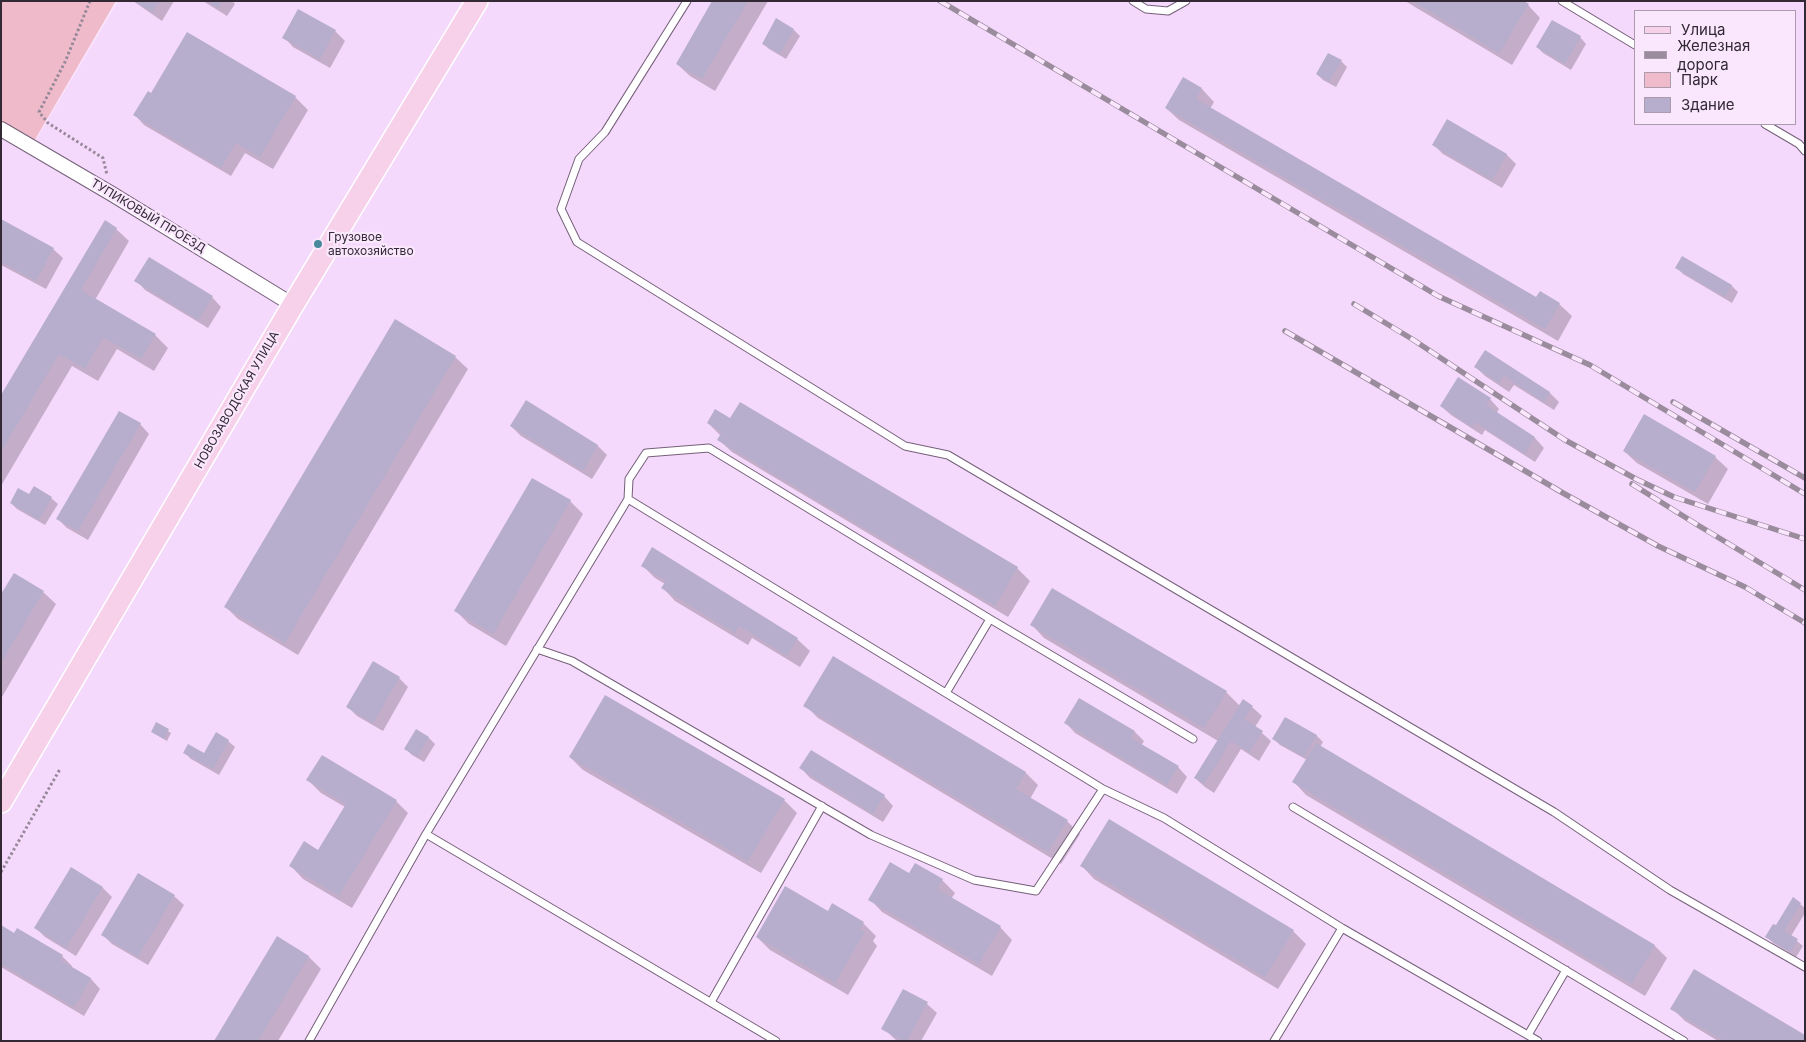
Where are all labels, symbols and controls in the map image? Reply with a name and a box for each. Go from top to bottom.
legend [1634,10,1796,125]
text: Улица [1681,20,1725,39]
text: Железная дорога [1677,36,1750,74]
text: Парк [1681,70,1718,89]
text: Здание [1681,95,1735,114]
street label: ТУПИКОВЫЙ ПРОЕЗД [88,176,208,256]
place label: Грузовое автохозяйство [328,230,414,258]
marker: Грузовое автохозяйство [312,238,324,250]
street label: НОВОЗАВОДСКАЯ УЛИЦА [192,329,282,471]

